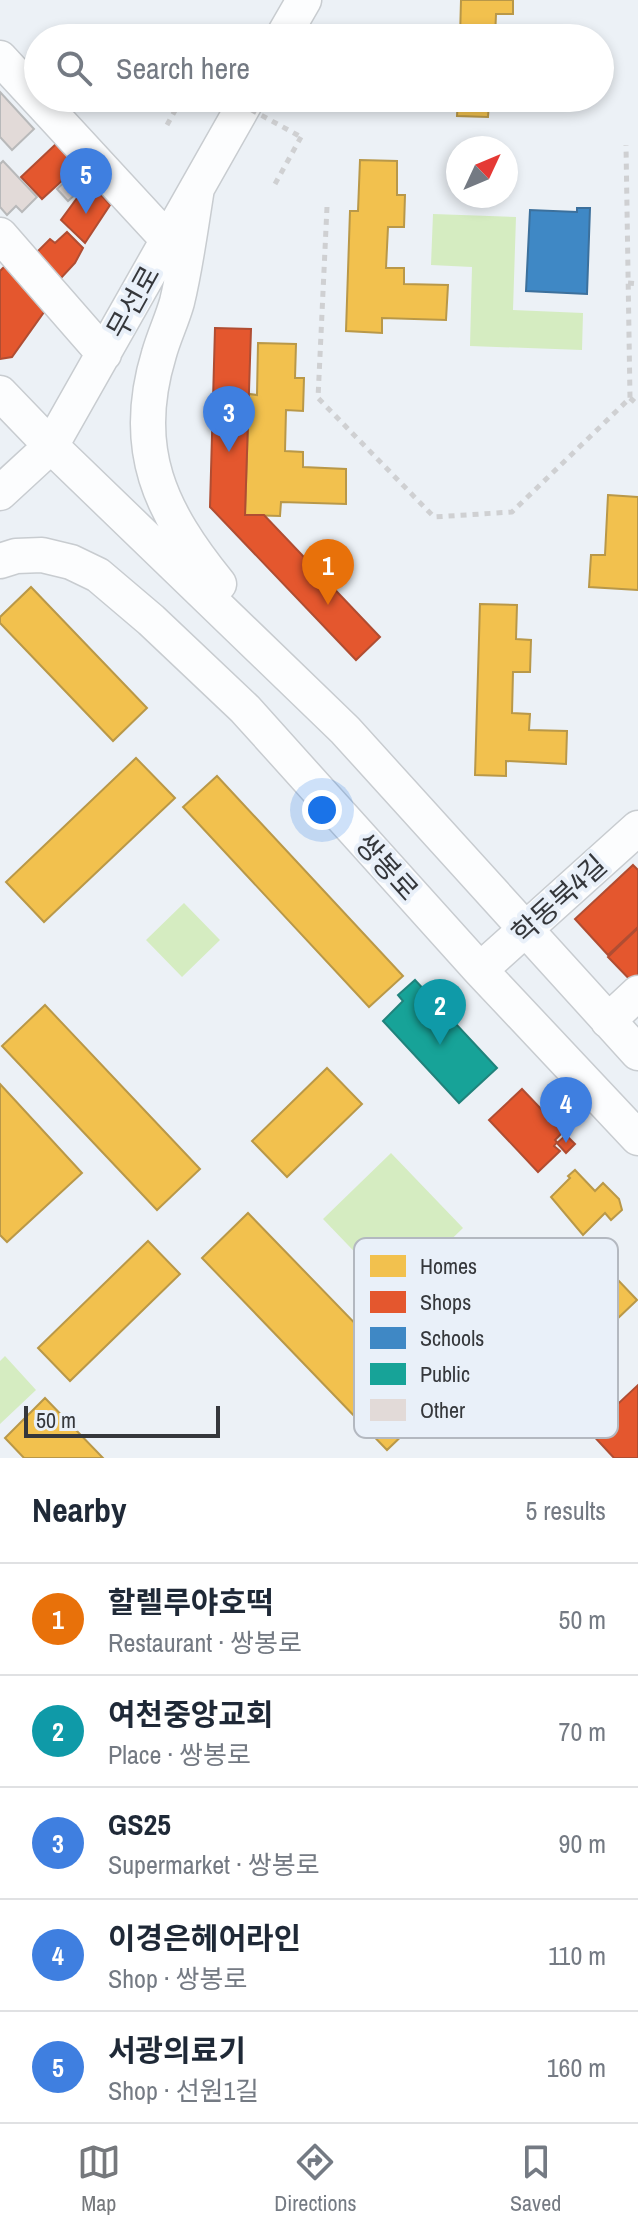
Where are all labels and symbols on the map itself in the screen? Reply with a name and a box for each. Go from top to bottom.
north arrow [446,136,518,208]
pin: 5 [60,148,112,214]
street label: 무선로 [98,259,168,345]
pin: 3 [203,386,255,452]
pin: 1 [302,539,354,605]
your location [302,790,342,830]
street label: 쌍봉로 [347,826,427,908]
street label: 학동북4길 [503,846,615,952]
pin: 2 [414,979,466,1045]
pin: 4 [540,1077,592,1143]
legend [354,1238,618,1438]
text: Homes [420,1251,477,1281]
text: Shops [420,1287,471,1317]
text: Schools [420,1323,484,1353]
text: Public [420,1359,470,1389]
text: Other [420,1395,465,1425]
scale bar [24,1402,220,1438]

